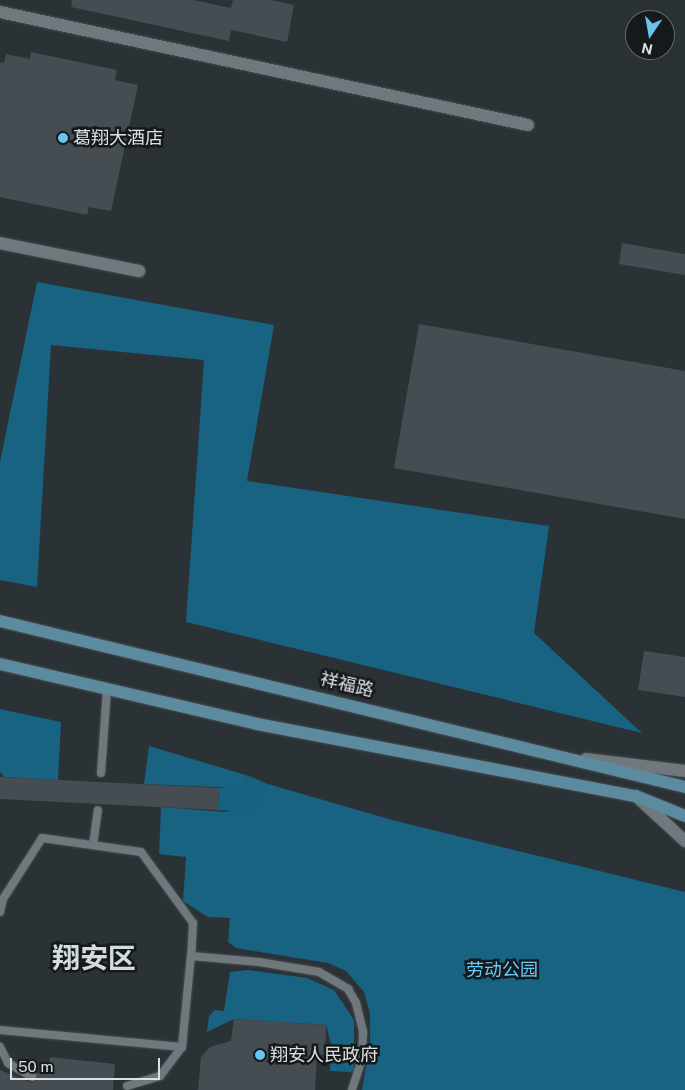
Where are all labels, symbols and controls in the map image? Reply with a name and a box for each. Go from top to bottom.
north arrow [625,10,675,60]
text: N [640,40,654,58]
place label: 葛翔大酒店 [73,127,163,149]
marker: 葛翔大酒店 [57,132,69,144]
street label: 祥福路 [318,668,376,702]
district label: 翔安区 [52,941,136,975]
park label: 劳动公园 [466,959,538,981]
place label: 翔安人民政府 [270,1044,378,1066]
scale bar [12,1048,162,1080]
marker: 翔安人民政府 [254,1049,266,1061]
text: 50 m [18,1058,53,1075]

